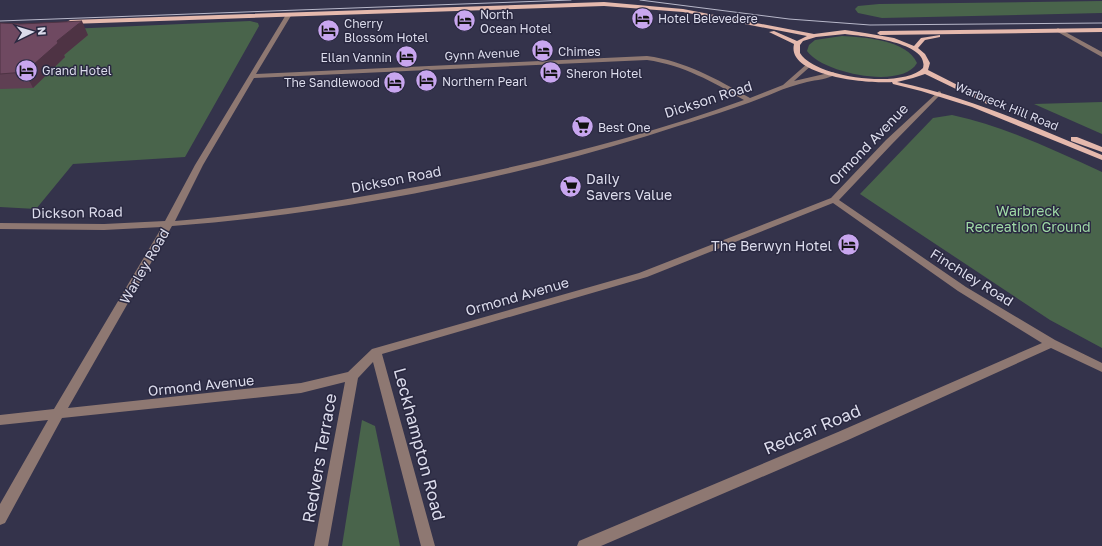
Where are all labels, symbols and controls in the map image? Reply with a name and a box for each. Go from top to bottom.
hotel icon: Hotel Belevedere [630,5,656,31]
place label: North Ocean Hotel [480,7,552,36]
hotel icon: North Ocean Hotel [451,8,477,34]
place label: Hotel Belevedere [658,11,758,26]
north arrow [12,12,52,52]
place label: Cherry Blossom Hotel [344,16,429,45]
hotel icon: Cherry Blossom Hotel [315,17,341,43]
text: N [36,26,49,36]
hotel icon: Chimes [530,38,556,64]
hotel icon: Ellan Vannin [394,44,420,70]
place label: Chimes [558,44,601,59]
street label: Gynn Avenue [444,45,520,63]
place label: Ellan Vannin [320,50,392,65]
hotel icon: Grand Hotel [13,57,39,83]
hotel icon: Sheron Hotel [538,60,564,86]
place label: Grand Hotel [42,63,112,78]
place label: Sheron Hotel [566,66,642,81]
hotel icon: Northern Pearl [414,68,440,94]
hotel icon: The Sandlewood [382,69,408,95]
place label: Northern Pearl [442,74,528,89]
place label: The Sandlewood [284,75,380,90]
street label: Dickson Road [662,77,754,121]
street label: Warbreck Hill Road [953,78,1061,134]
street label: Ormond Avenue [825,100,911,188]
supermarket icon: Best One [570,114,596,140]
place label: Best One [598,120,650,135]
street label: Dickson Road [350,162,442,196]
place label: Daily Savers Value [586,170,672,203]
supermarket icon: Daily Savers Value [557,173,583,199]
park label: Warbreck Recreation Ground [965,202,1091,235]
street label: Dickson Road [31,203,123,221]
street label: Warley Road [116,225,172,307]
hotel icon: The Berwyn Hotel [835,232,861,258]
place label: The Berwyn Hotel [711,237,832,254]
street label: Finchley Road [927,245,1017,309]
street label: Ormond Avenue [463,273,571,319]
street label: Leckhampton Road [390,365,450,523]
street label: Ormond Avenue [147,371,255,399]
street label: Redvers Terrace [297,391,341,524]
street label: Redcar Road [760,399,864,459]

